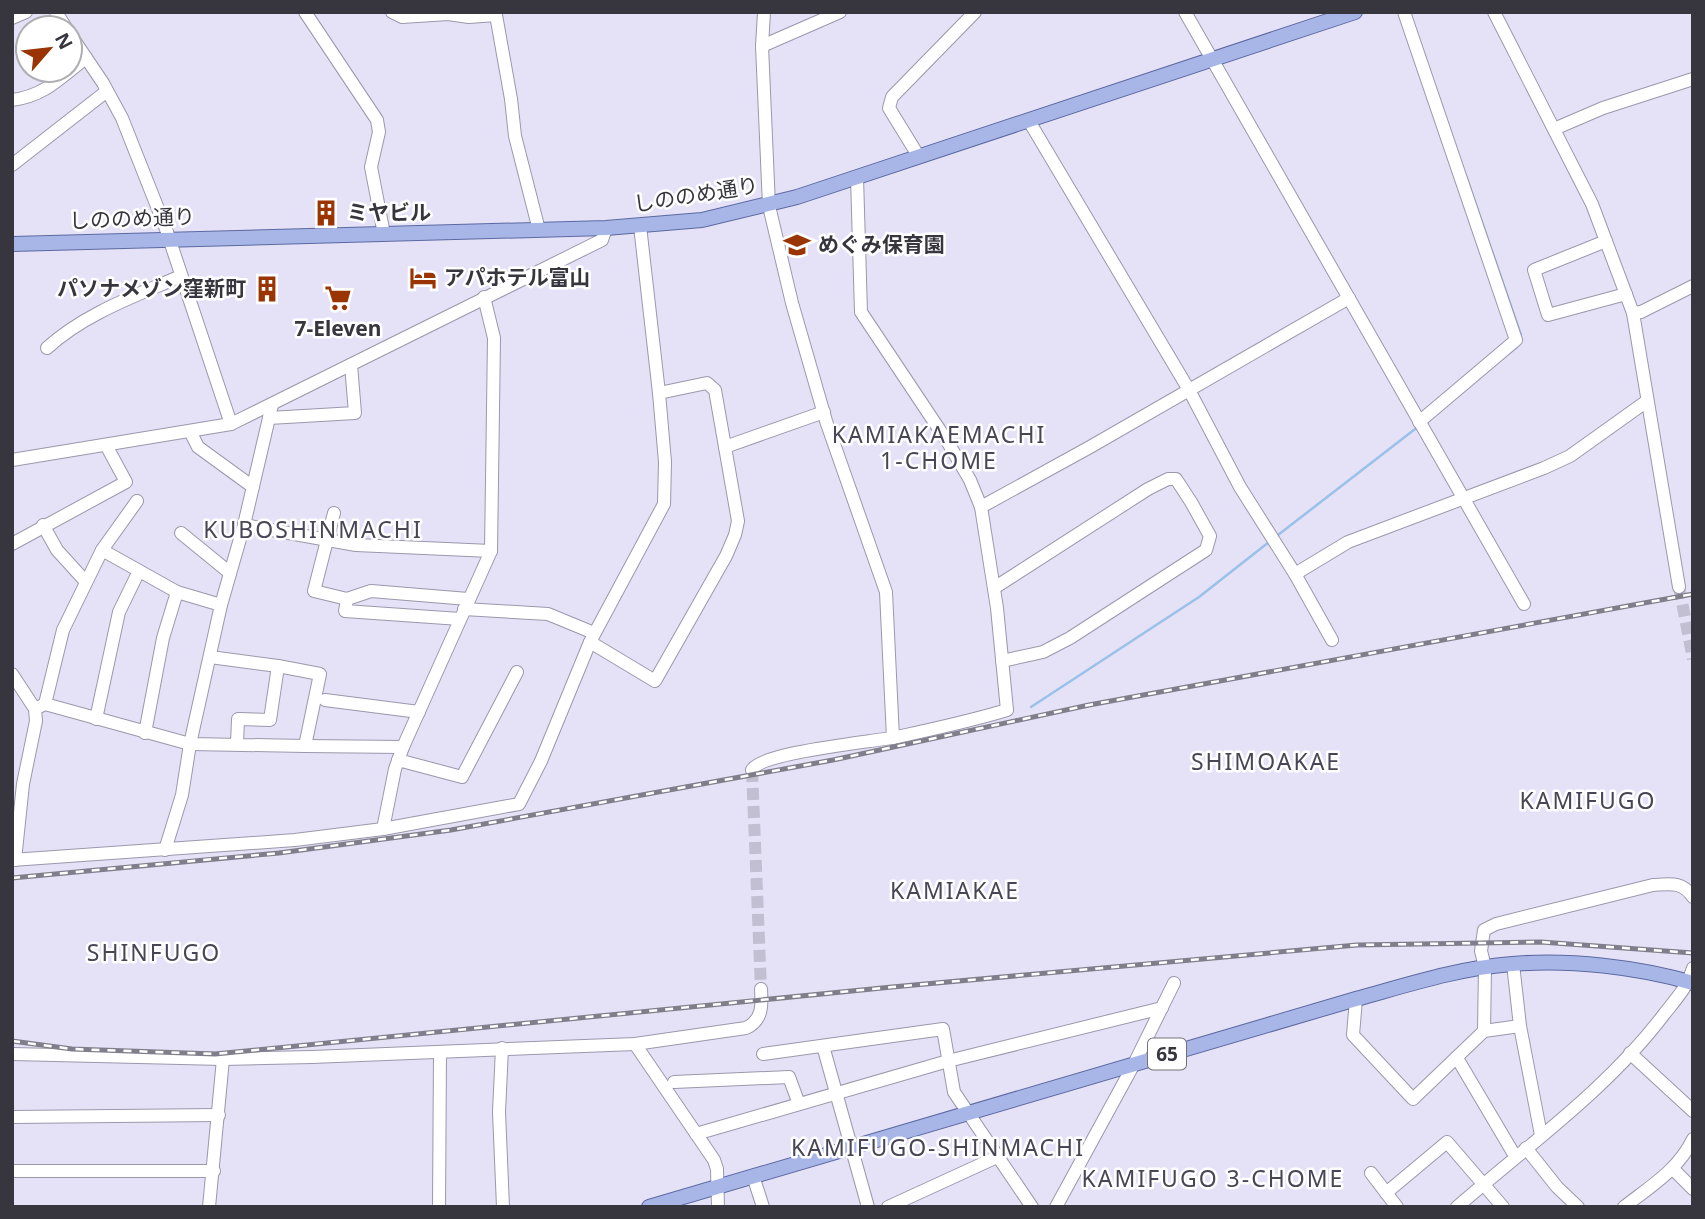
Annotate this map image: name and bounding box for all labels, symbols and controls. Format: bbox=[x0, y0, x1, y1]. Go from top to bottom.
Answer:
north arrow bbox=[14, 14, 84, 84]
text: N bbox=[49, 28, 79, 54]
street label: しののめ通り bbox=[631, 170, 760, 218]
building icon: ミヤビル bbox=[311, 198, 341, 228]
place label: ミヤビル bbox=[347, 198, 431, 226]
street label: しののめ通り bbox=[69, 202, 195, 234]
school or university icon: めぐみ保育園 bbox=[782, 230, 812, 260]
place label: めぐみ保育園 bbox=[818, 230, 945, 258]
hotel icon: アパホテル富山 bbox=[408, 263, 438, 293]
place label: アパホテル富山 bbox=[444, 263, 591, 291]
place label: パソナメゾン窪新町 bbox=[57, 274, 246, 302]
building icon: パソナメゾン窪新町 bbox=[252, 274, 282, 304]
supermarket icon: 7-Eleven bbox=[323, 283, 353, 313]
place label: 7-Eleven bbox=[294, 314, 382, 342]
district label: KAMIAKAEMACHI 1-CHOME bbox=[832, 418, 1046, 476]
district label: KUBOSHINMACHI bbox=[203, 513, 423, 545]
district label: SHIMOAKAE bbox=[1191, 745, 1341, 777]
district label: KAMIFUGO bbox=[1519, 784, 1657, 816]
district label: KAMIAKAE bbox=[890, 874, 1020, 906]
district label: SHINFUGO bbox=[87, 936, 221, 968]
road number: 65 bbox=[1148, 1038, 1186, 1070]
district label: KAMIFUGO-SHINMACHI bbox=[791, 1131, 1085, 1163]
district label: KAMIFUGO 3-CHOME bbox=[1082, 1162, 1344, 1194]

